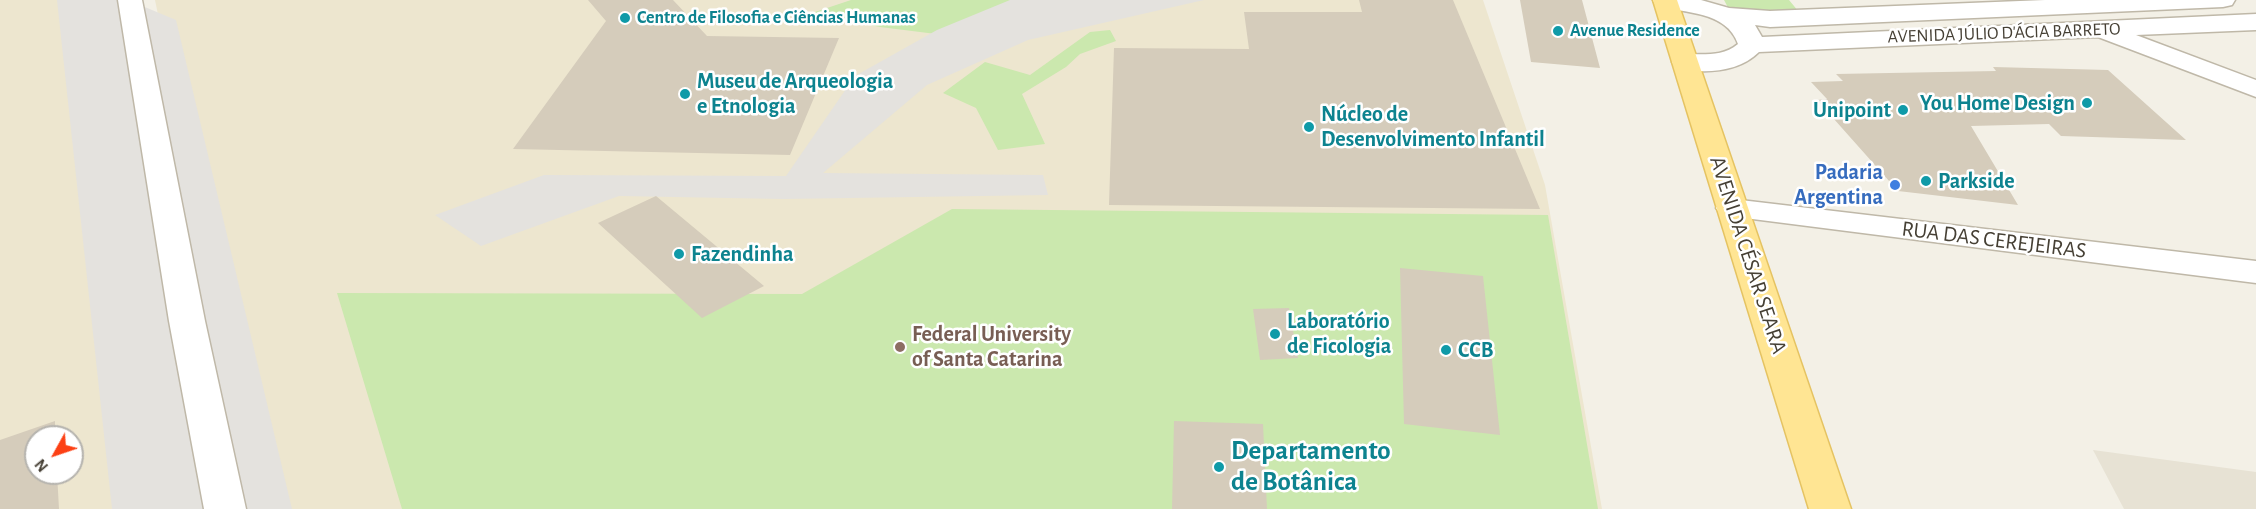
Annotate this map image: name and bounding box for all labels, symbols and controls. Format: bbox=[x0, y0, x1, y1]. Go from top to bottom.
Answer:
place label: Centro de Filosofia e Ciências Humanas bbox=[637, 7, 916, 29]
marker: Centro de Filosofia e Ciências Humanas bbox=[618, 11, 632, 25]
street label: AVENIDA JÚLIO D'ÁCIA BARRETO bbox=[1887, 18, 2121, 48]
place label: Avenue Residence bbox=[1570, 20, 1700, 42]
marker: Avenue Residence bbox=[1551, 24, 1565, 38]
place label: Museu de Arqueologia e Etnologia bbox=[697, 68, 893, 119]
marker: Museu de Arqueologia e Etnologia bbox=[678, 87, 692, 101]
place label: You Home Design bbox=[1920, 90, 2075, 116]
marker: You Home Design bbox=[2080, 96, 2094, 110]
place label: Unipoint bbox=[1813, 97, 1891, 123]
place label: Núcleo de Desenvolvimento Infantil bbox=[1321, 101, 1545, 152]
marker: Unipoint bbox=[1896, 103, 1910, 117]
marker: Núcleo de Desenvolvimento Infantil bbox=[1302, 120, 1316, 134]
street label: AVENIDA CÉSAR SEARA bbox=[1704, 153, 1792, 357]
place label: Padaria Argentina bbox=[1794, 159, 1883, 210]
place label: Parkside bbox=[1938, 168, 2015, 194]
marker: Parkside bbox=[1919, 174, 1933, 188]
marker: Padaria Argentina bbox=[1888, 178, 1902, 192]
street label: RUA DAS CEREJEIRAS bbox=[1900, 216, 2088, 264]
place label: Fazendinha bbox=[691, 241, 794, 267]
marker: Fazendinha bbox=[672, 247, 686, 261]
place label: Laboratório de Ficologia bbox=[1287, 308, 1391, 360]
place label: Federal University of Santa Catarina bbox=[912, 321, 1071, 372]
marker: Laboratório de Ficologia bbox=[1268, 327, 1282, 341]
place label: CCB bbox=[1458, 337, 1493, 363]
marker: Federal University of Santa Catarina bbox=[893, 340, 907, 354]
marker: CCB bbox=[1439, 343, 1453, 357]
north arrow bbox=[24, 425, 84, 485]
place label: Departamento de Botânica bbox=[1231, 435, 1391, 498]
text: N bbox=[32, 456, 51, 475]
marker: Departamento de Botânica bbox=[1212, 460, 1226, 474]

